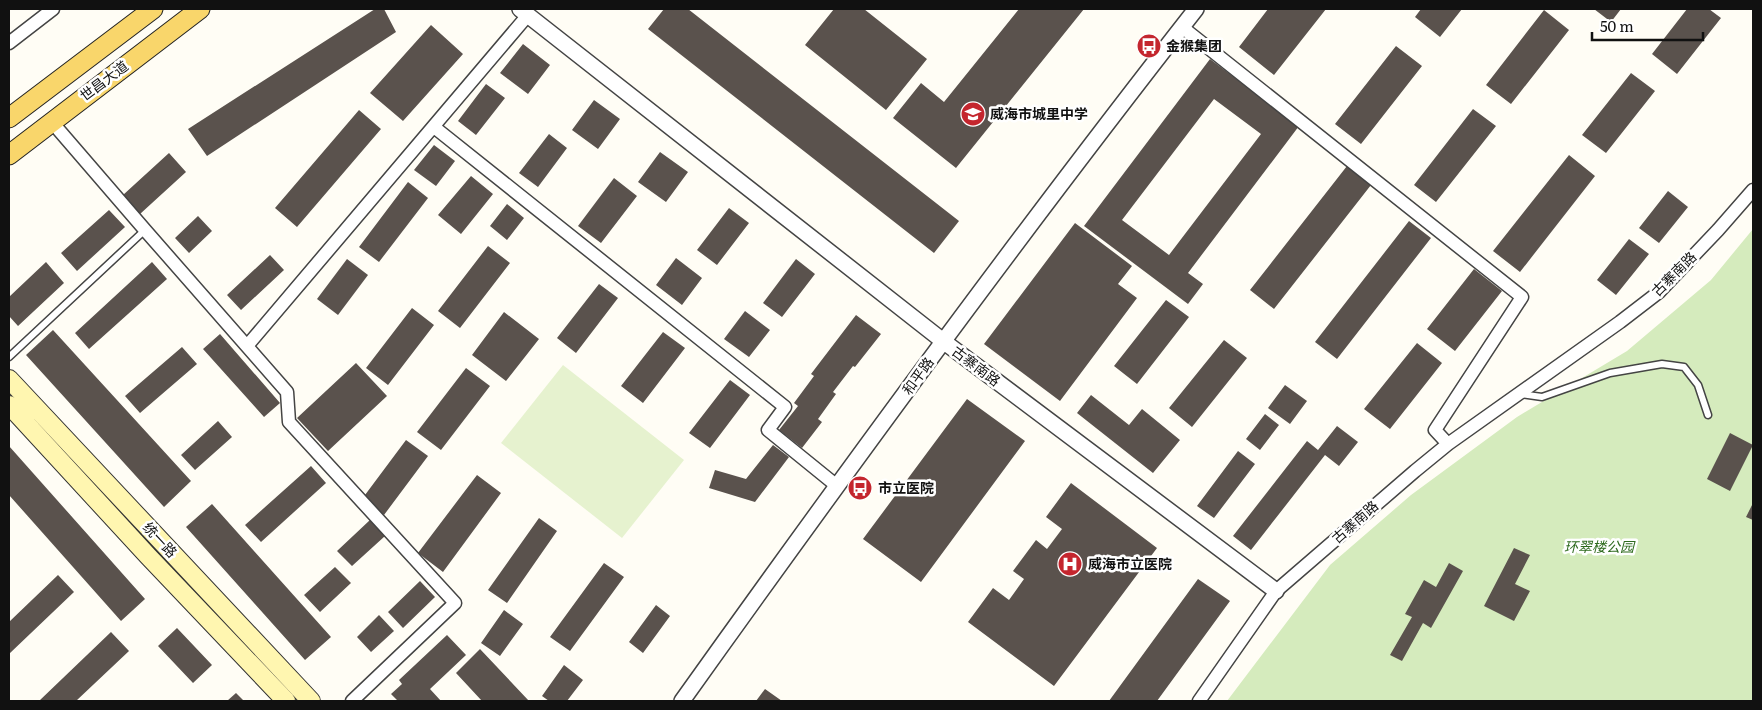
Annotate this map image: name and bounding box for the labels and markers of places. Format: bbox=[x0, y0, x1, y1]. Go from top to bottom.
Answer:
bus stop icon: 金猴集团 bbox=[1136, 33, 1162, 59]
place label: 金猴集团 bbox=[1166, 35, 1222, 55]
school or university icon: 威海市城里中学 bbox=[960, 101, 986, 127]
place label: 威海市城里中学 bbox=[990, 103, 1088, 123]
bus stop icon: 市立医院 bbox=[847, 475, 873, 501]
place label: 市立医院 bbox=[878, 477, 934, 497]
hospital icon: 威海市立医院 bbox=[1057, 551, 1083, 577]
place label: 威海市立医院 bbox=[1088, 553, 1172, 573]

